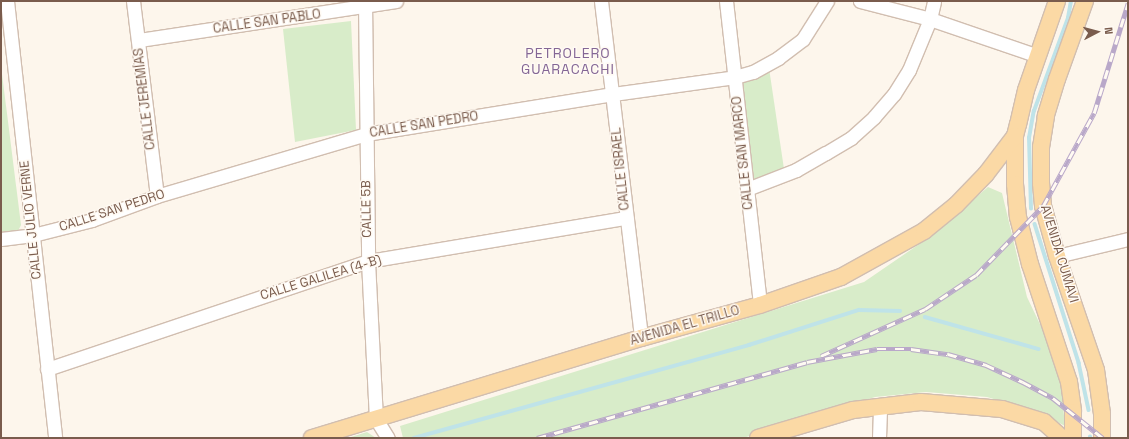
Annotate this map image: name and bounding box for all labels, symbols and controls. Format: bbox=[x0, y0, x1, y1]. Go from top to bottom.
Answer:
street label: CALLE SAN PABLO bbox=[212, 7, 322, 37]
north arrow bbox=[1077, 12, 1117, 52]
text: N bbox=[1102, 26, 1116, 35]
district label: PETROLERO GUARACACHI bbox=[521, 45, 615, 78]
street label: CALLE JEREMÍAS bbox=[131, 47, 159, 151]
street label: CALLE SAN MARCO bbox=[729, 95, 757, 211]
street label: CALLE SAN PEDRO bbox=[368, 109, 480, 141]
street label: CALLE ISRAEL bbox=[609, 127, 633, 211]
street label: CALLE JULIO VERNE bbox=[17, 160, 45, 280]
street label: CALLE 5B bbox=[359, 180, 375, 238]
street label: CALLE SAN PEDRO bbox=[57, 187, 167, 235]
street label: AVENIDA CUMAVI bbox=[1037, 203, 1081, 305]
street label: CALLE GALILEA (4-B) bbox=[258, 252, 384, 304]
street label: AVENIDA EL TRILLO bbox=[628, 303, 742, 349]

